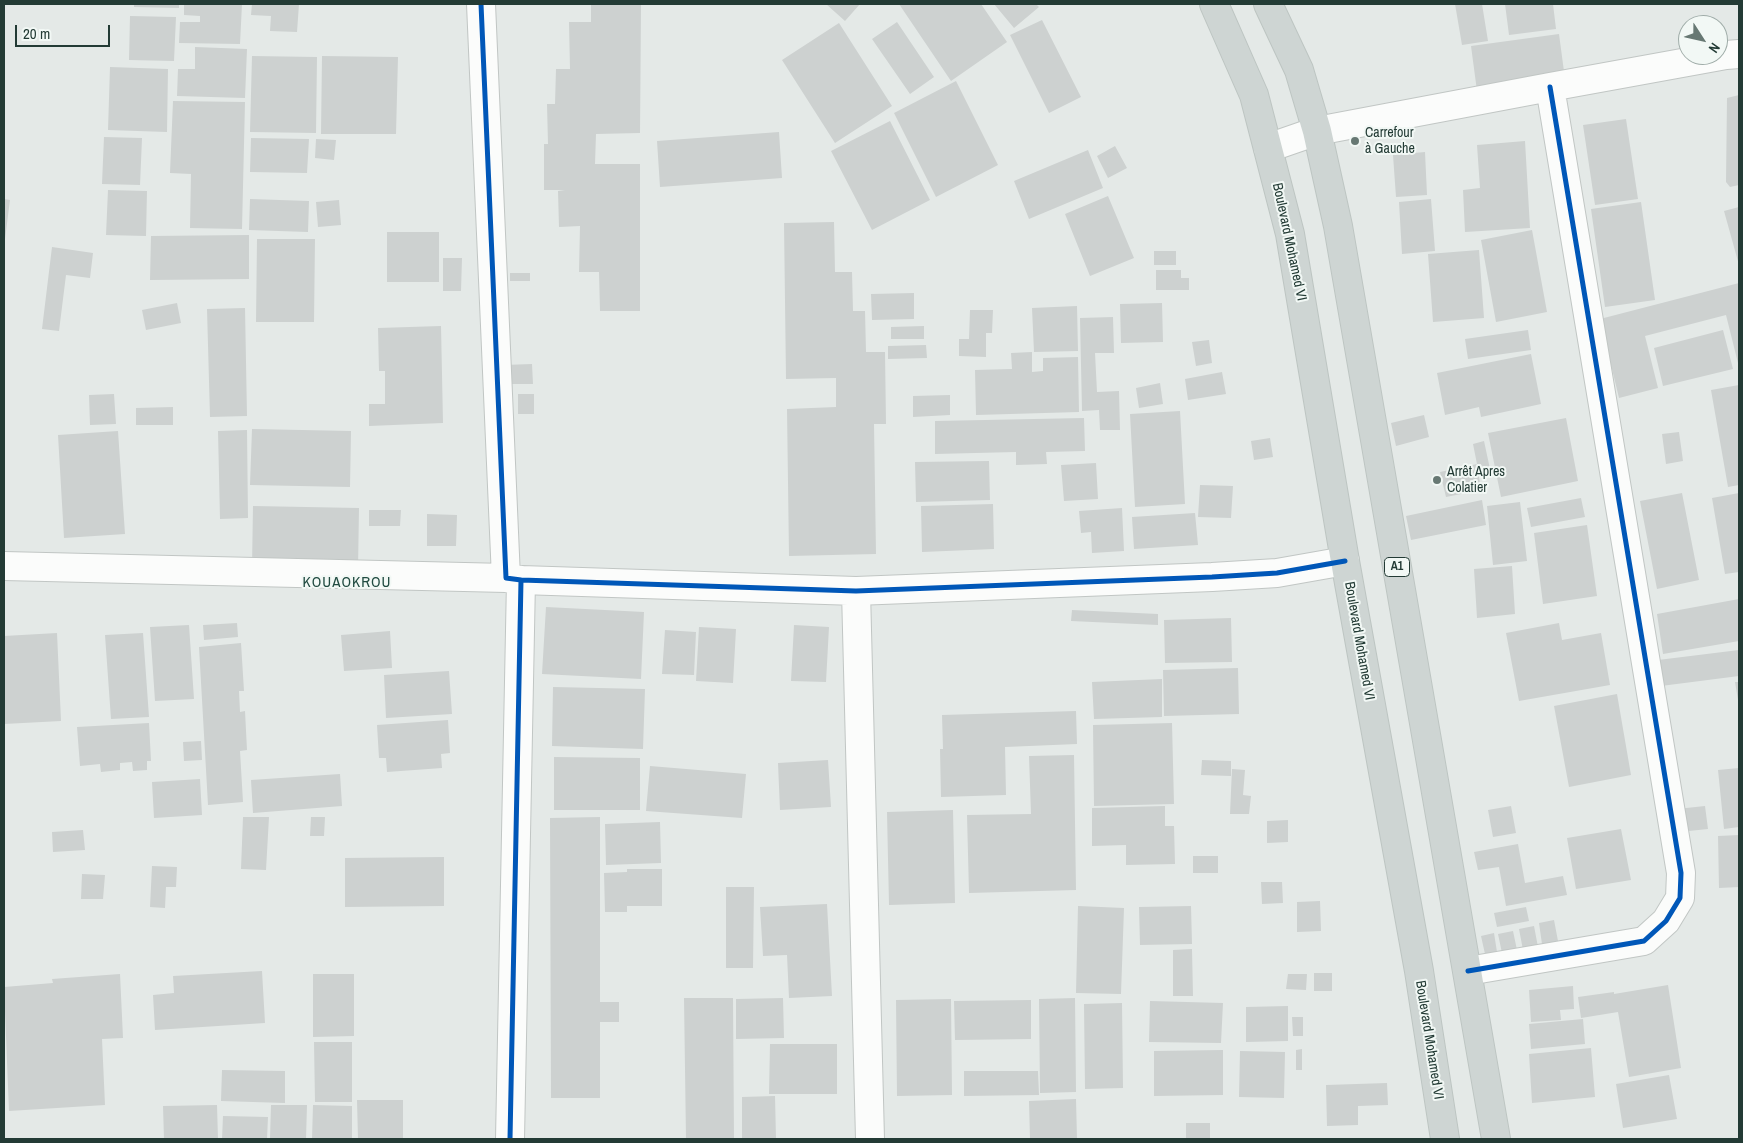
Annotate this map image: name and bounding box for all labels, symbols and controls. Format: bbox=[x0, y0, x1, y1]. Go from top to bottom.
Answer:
scale bar bbox=[18, 15, 112, 47]
north arrow bbox=[1678, 15, 1728, 65]
text: 20 m bbox=[23, 23, 50, 44]
text: N bbox=[1705, 39, 1724, 57]
place label: Carrefour à Gauche bbox=[1365, 125, 1415, 158]
marker: Carrefour à Gauche bbox=[1349, 135, 1361, 147]
street label: Boulevard Mohamed VI bbox=[1268, 182, 1310, 302]
place label: Arrêt Apres Colatier bbox=[1447, 464, 1505, 497]
marker: Arrêt Apres Colatier bbox=[1431, 474, 1443, 486]
road number: A1 bbox=[1384, 558, 1410, 576]
district label: KOUAOKROU bbox=[301, 574, 393, 592]
street label: Boulevard Mohamed VI bbox=[1340, 580, 1378, 702]
street label: Boulevard Mohamed VI bbox=[1411, 979, 1447, 1101]

